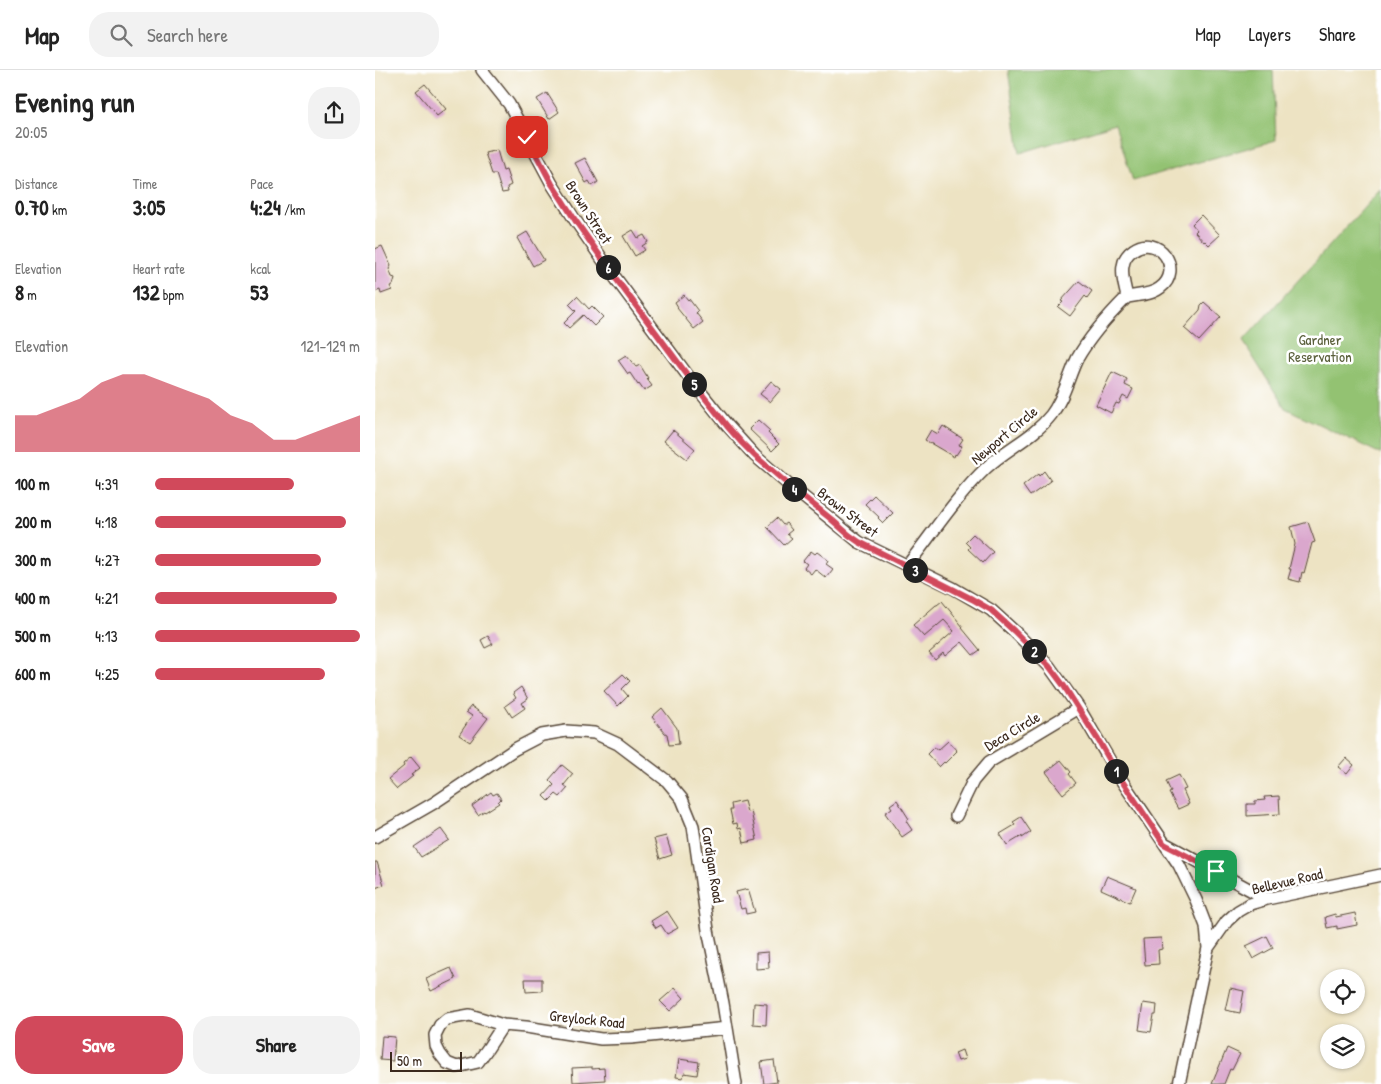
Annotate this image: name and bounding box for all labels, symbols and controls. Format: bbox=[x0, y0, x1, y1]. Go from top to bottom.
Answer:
search box bbox=[89, 12, 439, 57]
text: Map bbox=[25, 19, 59, 51]
icon: search bbox=[107, 21, 135, 49]
text: Search here bbox=[147, 22, 228, 48]
text: Map bbox=[1195, 22, 1221, 47]
text: Layers bbox=[1249, 22, 1291, 47]
text: Share bbox=[1319, 22, 1356, 47]
text: Evening run bbox=[15, 83, 135, 121]
button: share bbox=[308, 87, 360, 139]
pin bbox=[506, 116, 548, 158]
text: 20:05 bbox=[15, 121, 47, 143]
icon: check bbox=[513, 123, 541, 151]
text: Distance bbox=[15, 174, 58, 193]
text: Time bbox=[133, 174, 157, 193]
text: Pace bbox=[250, 174, 274, 193]
street label: Brown Street bbox=[561, 176, 618, 248]
text: 0.70 bbox=[15, 193, 49, 222]
text: 3:05 bbox=[133, 193, 165, 222]
text: 4:24 bbox=[250, 193, 281, 222]
text: km bbox=[49, 200, 67, 219]
text: /km bbox=[281, 200, 305, 219]
pin: 6 bbox=[595, 254, 621, 280]
text: 6 bbox=[606, 258, 611, 277]
text: Elevation bbox=[15, 259, 62, 278]
text: Heart rate bbox=[133, 259, 185, 278]
text: kcal bbox=[250, 259, 271, 278]
text: 8 bbox=[15, 278, 24, 307]
text: 132 bbox=[133, 278, 160, 307]
text: 53 bbox=[250, 278, 269, 307]
text: m bbox=[24, 285, 37, 304]
text: bpm bbox=[160, 285, 184, 304]
park label: Gardner Reservation bbox=[1288, 329, 1352, 367]
text: Elevation bbox=[15, 335, 68, 357]
text: 121–129 m bbox=[300, 335, 360, 357]
pin: 5 bbox=[681, 372, 707, 396]
text: 5 bbox=[692, 375, 697, 394]
street label: Newport Circle bbox=[966, 401, 1042, 469]
text: 100 m bbox=[15, 473, 50, 495]
text: 4:39 bbox=[95, 473, 118, 495]
pin: 4 bbox=[781, 476, 807, 502]
text: 4 bbox=[792, 480, 797, 499]
street label: Brown Street bbox=[813, 482, 884, 542]
text: 200 m bbox=[15, 511, 51, 533]
text: 4:18 bbox=[95, 511, 117, 533]
text: 300 m bbox=[15, 549, 51, 571]
text: 4:27 bbox=[95, 549, 120, 571]
pin: 3 bbox=[903, 558, 927, 582]
text: 3 bbox=[912, 561, 919, 580]
text: 400 m bbox=[15, 587, 50, 609]
text: 4:21 bbox=[95, 587, 118, 609]
text: 500 m bbox=[15, 625, 51, 647]
text: 4:13 bbox=[95, 625, 118, 647]
pin: 2 bbox=[1021, 638, 1047, 664]
text: 2 bbox=[1031, 642, 1038, 661]
text: 600 m bbox=[15, 663, 50, 685]
text: 4:25 bbox=[95, 663, 119, 685]
street label: Deca Circle bbox=[980, 706, 1044, 756]
pin: 1 bbox=[1103, 758, 1129, 784]
text: 1 bbox=[1114, 762, 1119, 781]
street label: Cardigan Road bbox=[697, 826, 729, 905]
pin bbox=[1195, 850, 1237, 892]
icon: arrive bbox=[1202, 857, 1230, 885]
street label: Bellevue Road bbox=[1250, 863, 1325, 899]
map controls bbox=[1320, 969, 1365, 1069]
button: locate bbox=[1320, 969, 1365, 1014]
street label: Greylock Road bbox=[548, 1005, 626, 1033]
button: Save bbox=[15, 1016, 183, 1074]
button: Share bbox=[193, 1016, 360, 1074]
button: layers bbox=[1320, 1024, 1365, 1069]
scale bar bbox=[390, 1049, 463, 1072]
text: 50 m bbox=[397, 1051, 422, 1070]

